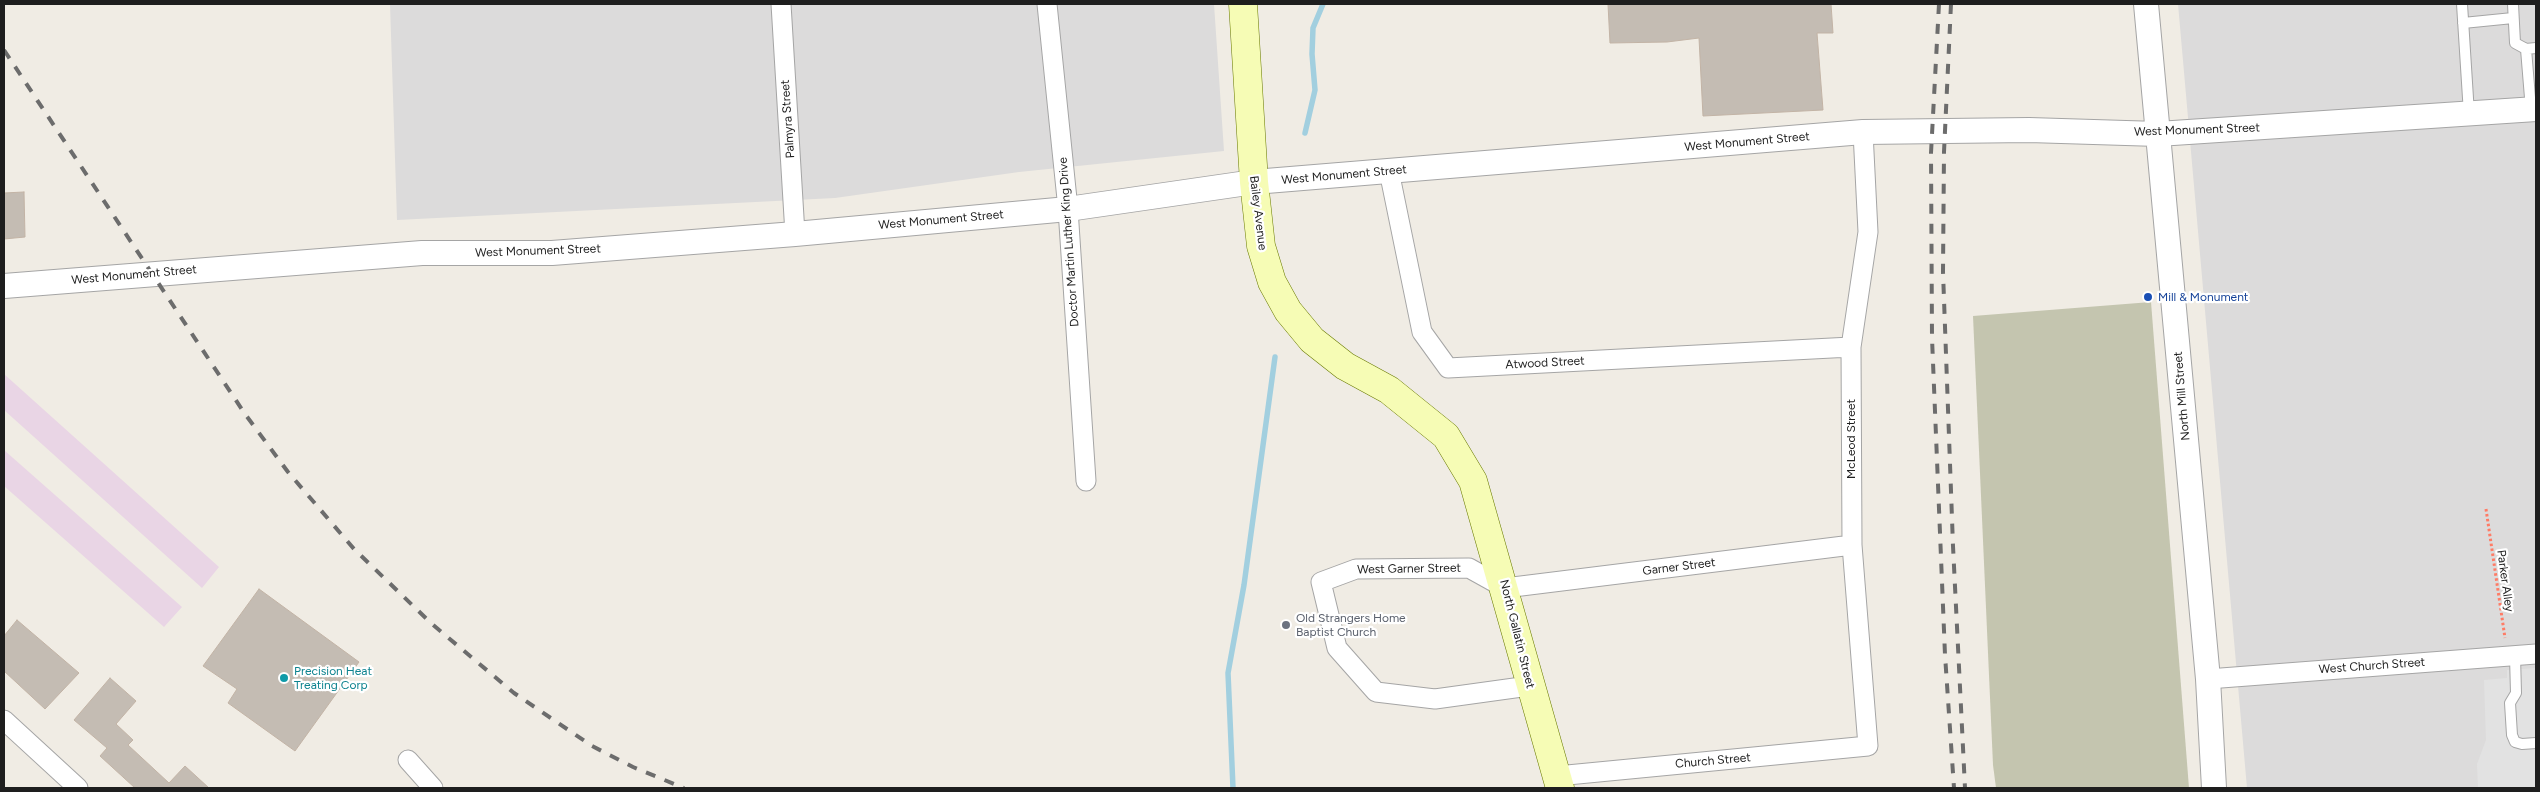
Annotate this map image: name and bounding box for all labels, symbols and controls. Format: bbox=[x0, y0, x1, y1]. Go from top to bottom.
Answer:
street label: Palmyra Street bbox=[778, 79, 798, 159]
street label: West Monument Street bbox=[2134, 121, 2260, 139]
street label: West Monument Street bbox=[1684, 129, 1810, 155]
street label: Doctor Martin Luther King Drive bbox=[1056, 157, 1082, 327]
street label: West Monument Street bbox=[1281, 162, 1407, 188]
street label: Bailey Avenue bbox=[1246, 175, 1270, 251]
street label: West Monument Street bbox=[878, 207, 1004, 233]
street label: West Monument Street bbox=[475, 242, 601, 260]
street label: West Monument Street bbox=[71, 262, 197, 288]
place label: Mill & Monument bbox=[2158, 290, 2248, 304]
marker: Mill & Monument bbox=[2142, 291, 2154, 303]
street label: North Mill Street bbox=[2171, 351, 2193, 441]
street label: Atwood Street bbox=[1505, 354, 1585, 372]
street label: McLeod Street bbox=[1844, 399, 1858, 479]
street label: Parker Alley bbox=[2494, 549, 2516, 613]
street label: Garner Street bbox=[1642, 555, 1716, 579]
street label: West Garner Street bbox=[1357, 561, 1461, 577]
street label: North Gallatin Street bbox=[1497, 578, 1537, 690]
place label: Old Strangers Home Baptist Church bbox=[1296, 611, 1406, 639]
marker: Old Strangers Home Baptist Church bbox=[1280, 619, 1292, 631]
street label: West Church Street bbox=[2318, 655, 2426, 677]
place label: Precision Heat Treating Corp bbox=[294, 664, 372, 692]
marker: Precision Heat Treating Corp bbox=[278, 672, 290, 684]
street label: Church Street bbox=[1675, 751, 1751, 771]

